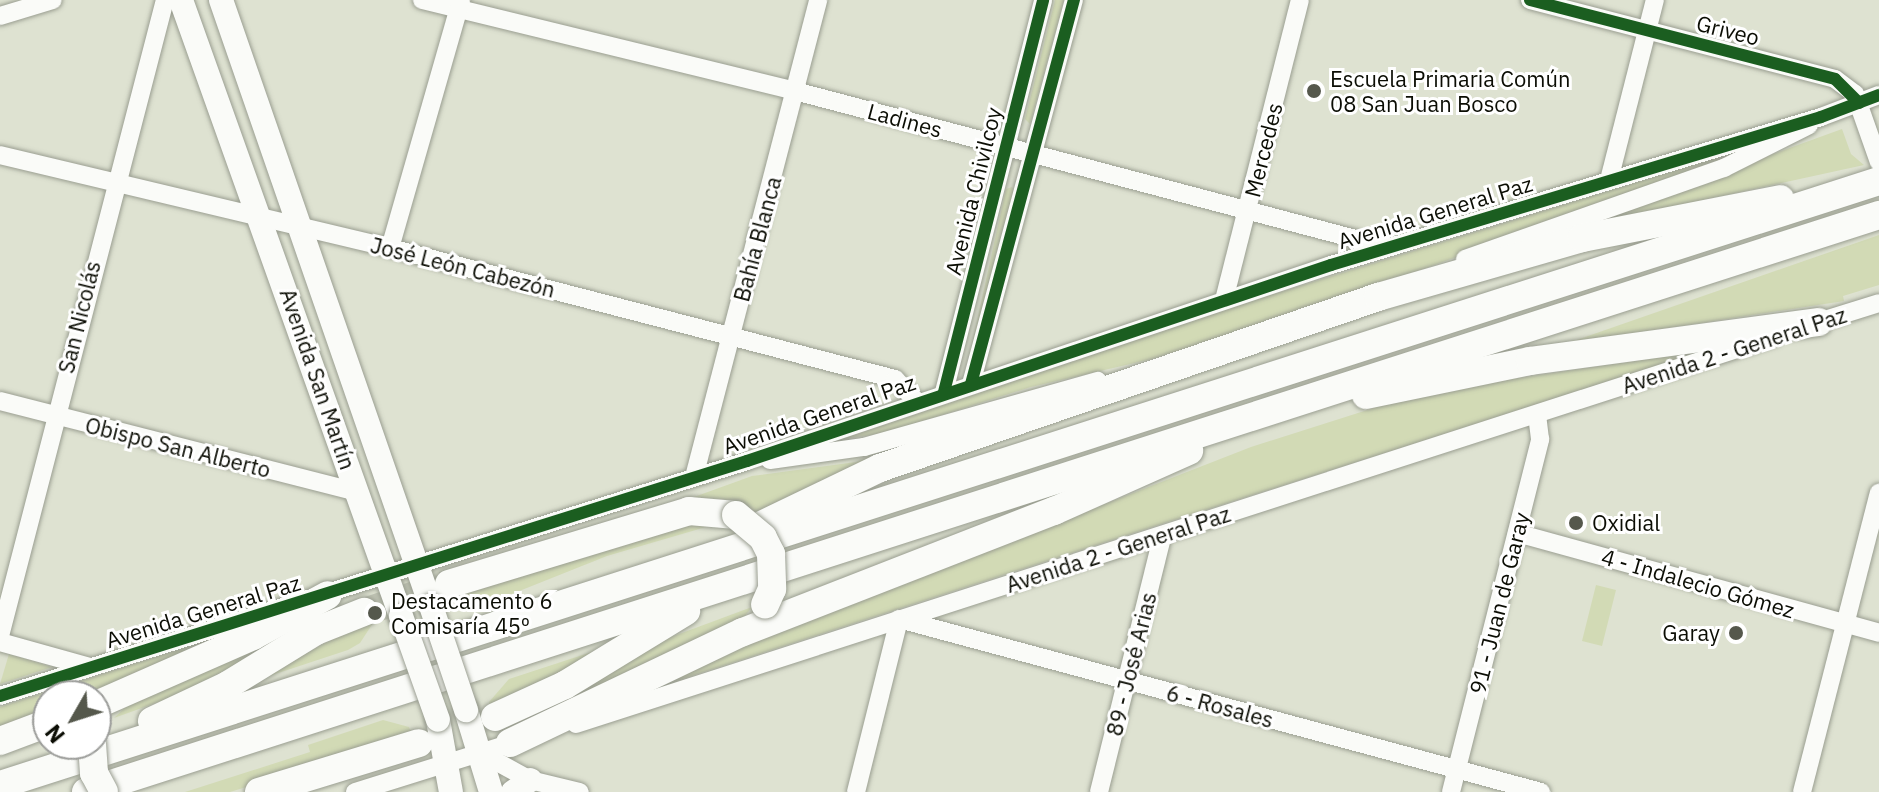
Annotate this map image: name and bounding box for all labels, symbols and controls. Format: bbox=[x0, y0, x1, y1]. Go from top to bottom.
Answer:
street label: Griveo bbox=[1694, 9, 1762, 51]
place label: Escuela Primaria Común 08 San Juan Bosco bbox=[1330, 65, 1570, 116]
marker: Escuela Primaria Común 08 San Juan Bosco bbox=[1305, 82, 1323, 100]
street label: Ladines bbox=[865, 97, 945, 143]
street label: Mercedes bbox=[1239, 100, 1287, 200]
street label: Avenida Chivilcoy bbox=[939, 104, 1007, 278]
street label: Avenida General Paz bbox=[1335, 170, 1535, 254]
street label: Bahía Blanca bbox=[728, 174, 786, 304]
street label: José León Cabezón bbox=[368, 231, 558, 303]
street label: San Nicolás bbox=[52, 258, 106, 376]
street label: Avenida San Martín bbox=[275, 285, 361, 473]
street label: Avenida 2 - General Paz bbox=[1618, 301, 1850, 399]
street label: Avenida General Paz bbox=[719, 369, 919, 459]
street label: Obispo San Alberto bbox=[83, 411, 273, 483]
street label: Avenida 2 - General Paz bbox=[1002, 500, 1234, 598]
street label: 91 - Juan de Garay bbox=[1464, 509, 1534, 697]
place label: Oxidial bbox=[1592, 510, 1660, 536]
marker: Oxidial bbox=[1567, 514, 1585, 532]
street label: 4 - Indalecio Gómez bbox=[1599, 543, 1797, 623]
street label: Avenida General Paz bbox=[103, 569, 303, 653]
place label: Destacamento 6 Comisaría 45º bbox=[391, 587, 553, 638]
street label: 89 - José Arias bbox=[1100, 589, 1162, 739]
marker: Destacamento 6 Comisaría 45º bbox=[366, 604, 384, 622]
place label: Garay bbox=[1662, 620, 1720, 646]
marker: Garay bbox=[1727, 624, 1745, 642]
street label: 6 - Rosales bbox=[1164, 679, 1276, 733]
north arrow bbox=[32, 680, 112, 760]
text: N bbox=[38, 719, 71, 749]

